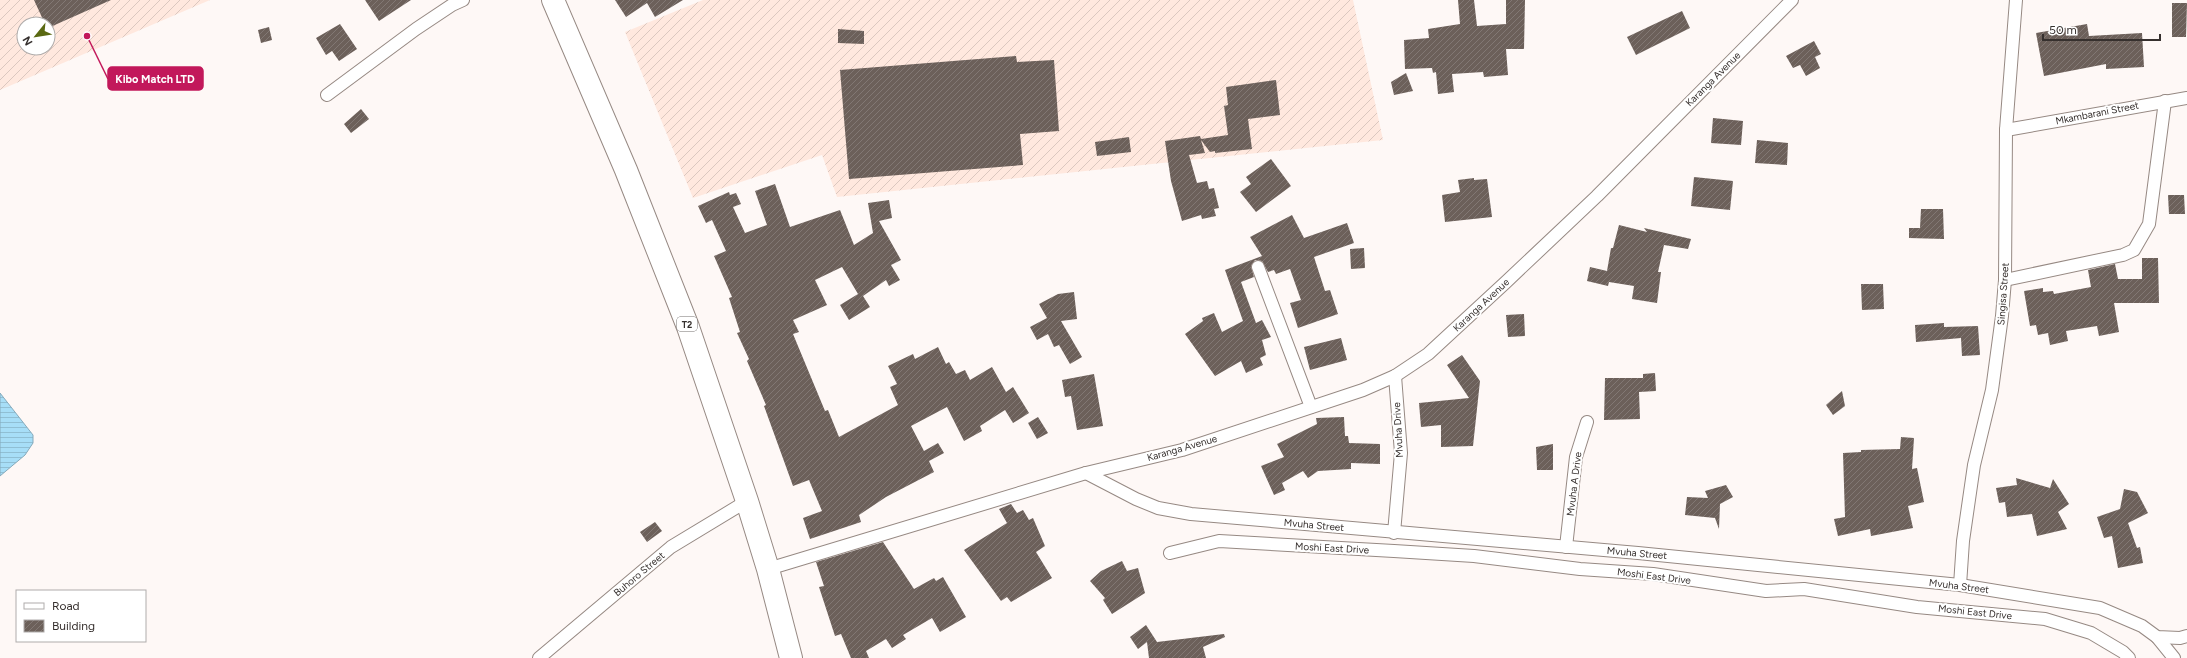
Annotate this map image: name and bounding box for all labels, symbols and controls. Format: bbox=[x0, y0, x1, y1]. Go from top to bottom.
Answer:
north arrow bbox=[16, 16, 56, 56]
scale bar bbox=[2043, 16, 2160, 42]
text: 50 m bbox=[2049, 23, 2077, 37]
text: N bbox=[20, 34, 36, 48]
street label: Karanga Avenue bbox=[1683, 48, 1744, 109]
callout: Kibo Match LTD bbox=[108, 67, 203, 90]
text: Kibo Match LTD bbox=[115, 73, 195, 86]
street label: Mkambarani Street bbox=[2054, 99, 2140, 127]
street label: Singisa Street bbox=[1994, 262, 2012, 326]
street label: Karanga Avenue bbox=[1450, 275, 1512, 334]
road number: T2 bbox=[677, 317, 697, 331]
street label: Mvuha Drive bbox=[1390, 401, 1406, 458]
street label: Karanga Avenue bbox=[1145, 432, 1219, 464]
street label: Mvuha A Drive bbox=[1564, 451, 1584, 517]
street label: Mvuha Street bbox=[1283, 516, 1345, 534]
street label: Moshi East Drive bbox=[1295, 540, 1370, 556]
street label: Mvuha Street bbox=[1606, 544, 1668, 562]
street label: Buhoro Street bbox=[611, 549, 667, 599]
street label: Moshi East Drive bbox=[1616, 565, 1692, 587]
street label: Mvuha Street bbox=[1928, 576, 1990, 596]
legend bbox=[16, 590, 146, 642]
text: Road bbox=[52, 599, 80, 613]
street label: Moshi East Drive bbox=[1937, 602, 2013, 622]
text: Building bbox=[52, 619, 95, 633]

